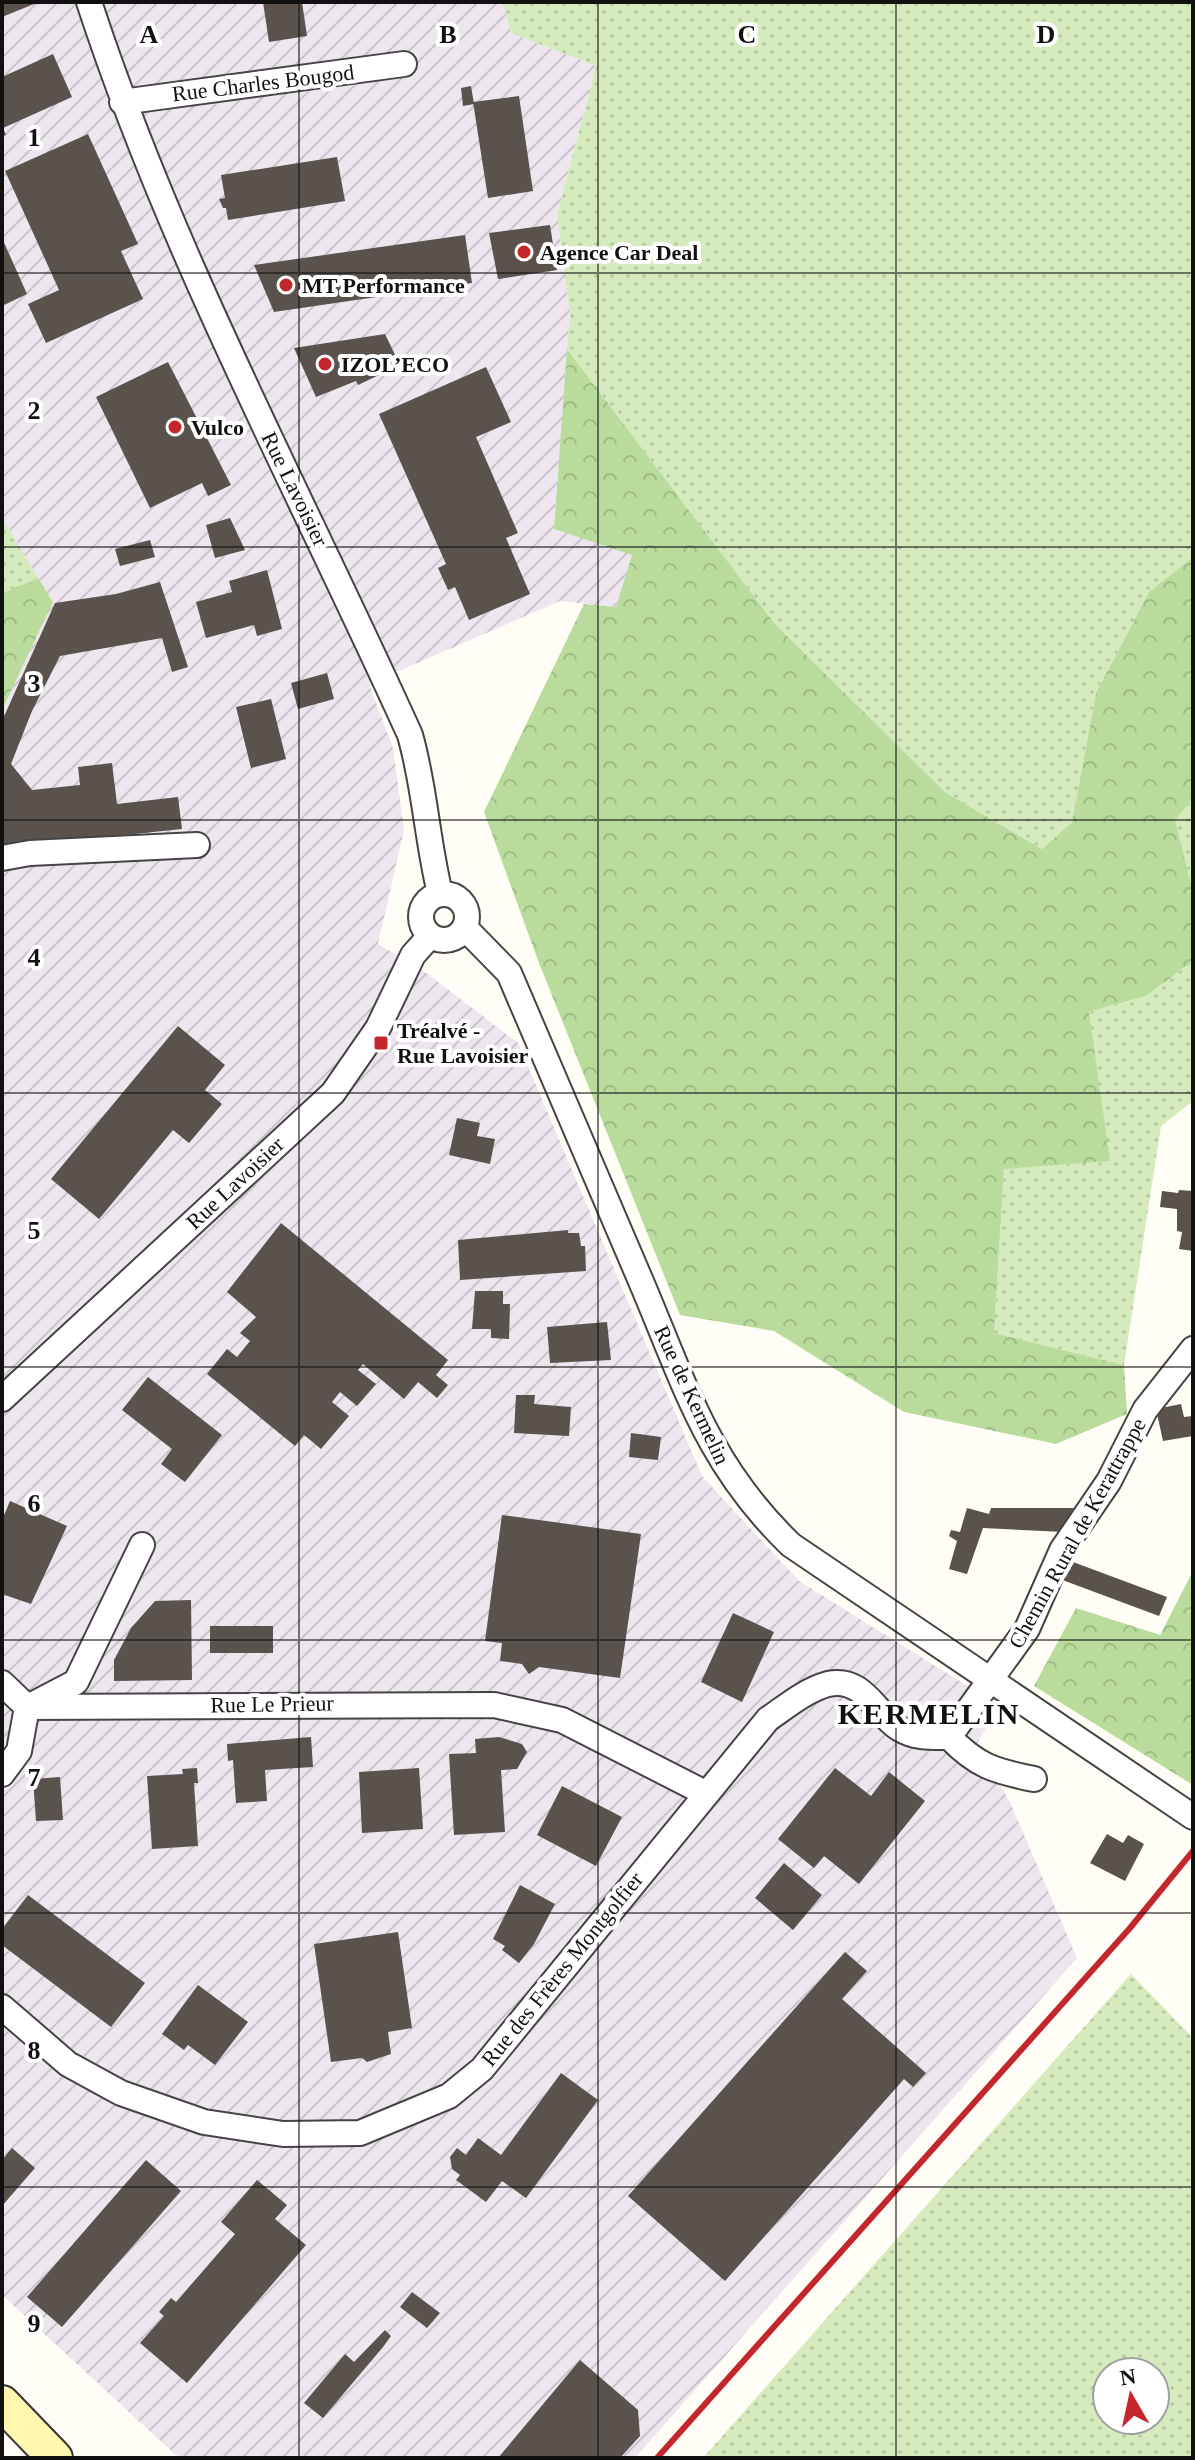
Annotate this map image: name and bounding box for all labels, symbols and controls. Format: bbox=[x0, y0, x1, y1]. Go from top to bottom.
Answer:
text: A bbox=[140, 20, 159, 49]
text: B bbox=[439, 20, 457, 49]
text: C bbox=[738, 20, 756, 49]
text: D bbox=[1037, 20, 1055, 49]
street label: Rue Charles Bougod bbox=[170, 59, 356, 107]
text: 1 bbox=[28, 123, 41, 152]
place label: Agence Car Deal bbox=[540, 240, 698, 265]
marker: Agence Car Deal bbox=[515, 243, 533, 261]
place label: MT Performance bbox=[302, 273, 465, 298]
marker: MT Performance bbox=[277, 276, 295, 294]
place label: IZOL’ECO bbox=[341, 352, 449, 377]
marker: IZOL’ECO bbox=[316, 355, 334, 373]
text: 2 bbox=[28, 396, 41, 425]
place label: Vulco bbox=[191, 415, 244, 440]
marker: Vulco bbox=[166, 418, 184, 436]
street label: Rue Lavoisier bbox=[257, 428, 334, 551]
text: 3 bbox=[28, 669, 41, 698]
text: 4 bbox=[28, 943, 41, 972]
place label: Tréalvé - Rue Lavoisier bbox=[397, 1018, 529, 1068]
marker: Tréalvé - Rue Lavoisier bbox=[372, 1034, 390, 1052]
street label: Rue Lavoisier bbox=[181, 1131, 289, 1234]
text: 5 bbox=[28, 1216, 41, 1245]
street label: Rue de Kermelin bbox=[649, 1322, 735, 1468]
street label: Chemin Rural de Kerattrappe bbox=[1003, 1413, 1151, 1653]
text: 6 bbox=[28, 1489, 41, 1518]
street label: Rue Le Prieur bbox=[210, 1690, 335, 1718]
district label: KERMELIN bbox=[838, 1697, 1020, 1730]
text: 7 bbox=[28, 1763, 41, 1792]
street label: Rue des Frères Montgolfier bbox=[476, 1866, 648, 2071]
text: 8 bbox=[28, 2036, 41, 2065]
text: 9 bbox=[28, 2309, 41, 2338]
north arrow bbox=[1091, 2356, 1171, 2436]
text: N bbox=[1118, 2363, 1138, 2390]

